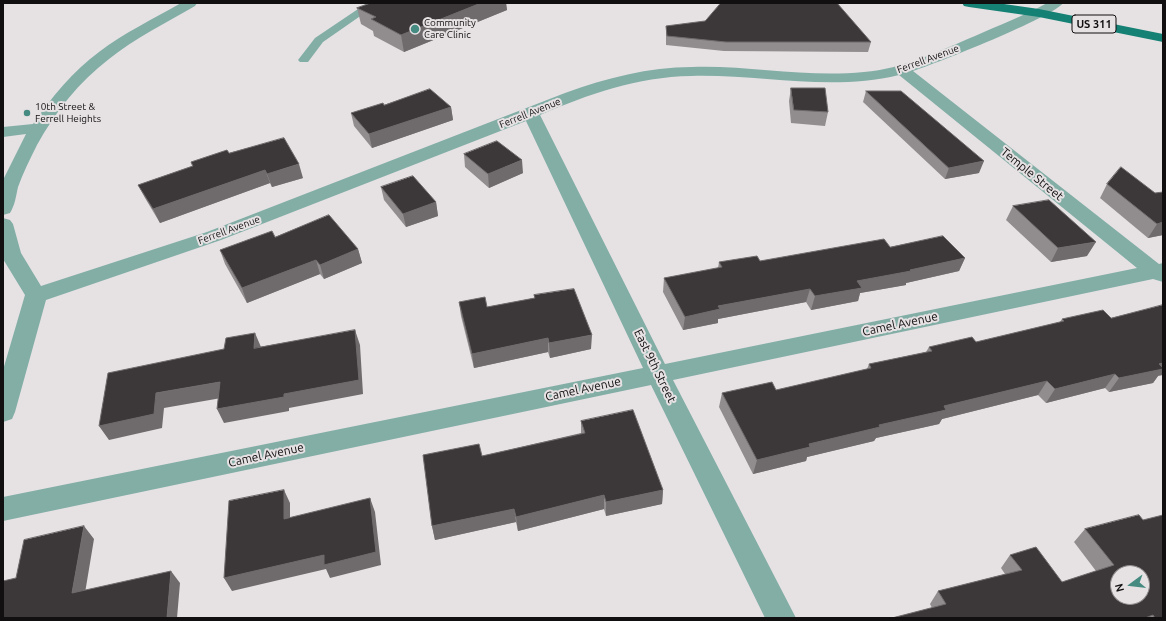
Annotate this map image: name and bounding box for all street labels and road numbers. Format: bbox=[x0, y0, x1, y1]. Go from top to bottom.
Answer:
road number: US 311 bbox=[1072, 15, 1116, 33]
street label: Ferrell Avenue bbox=[895, 42, 961, 76]
street label: Ferrell Avenue bbox=[498, 95, 562, 131]
street label: Temple Street bbox=[998, 144, 1066, 204]
street label: Ferrell Avenue bbox=[196, 213, 262, 247]
street label: Camel Avenue bbox=[861, 309, 939, 339]
street label: East 9th Street bbox=[631, 327, 679, 405]
street label: Camel Avenue bbox=[544, 374, 622, 404]
street label: Camel Avenue bbox=[227, 440, 305, 470]

